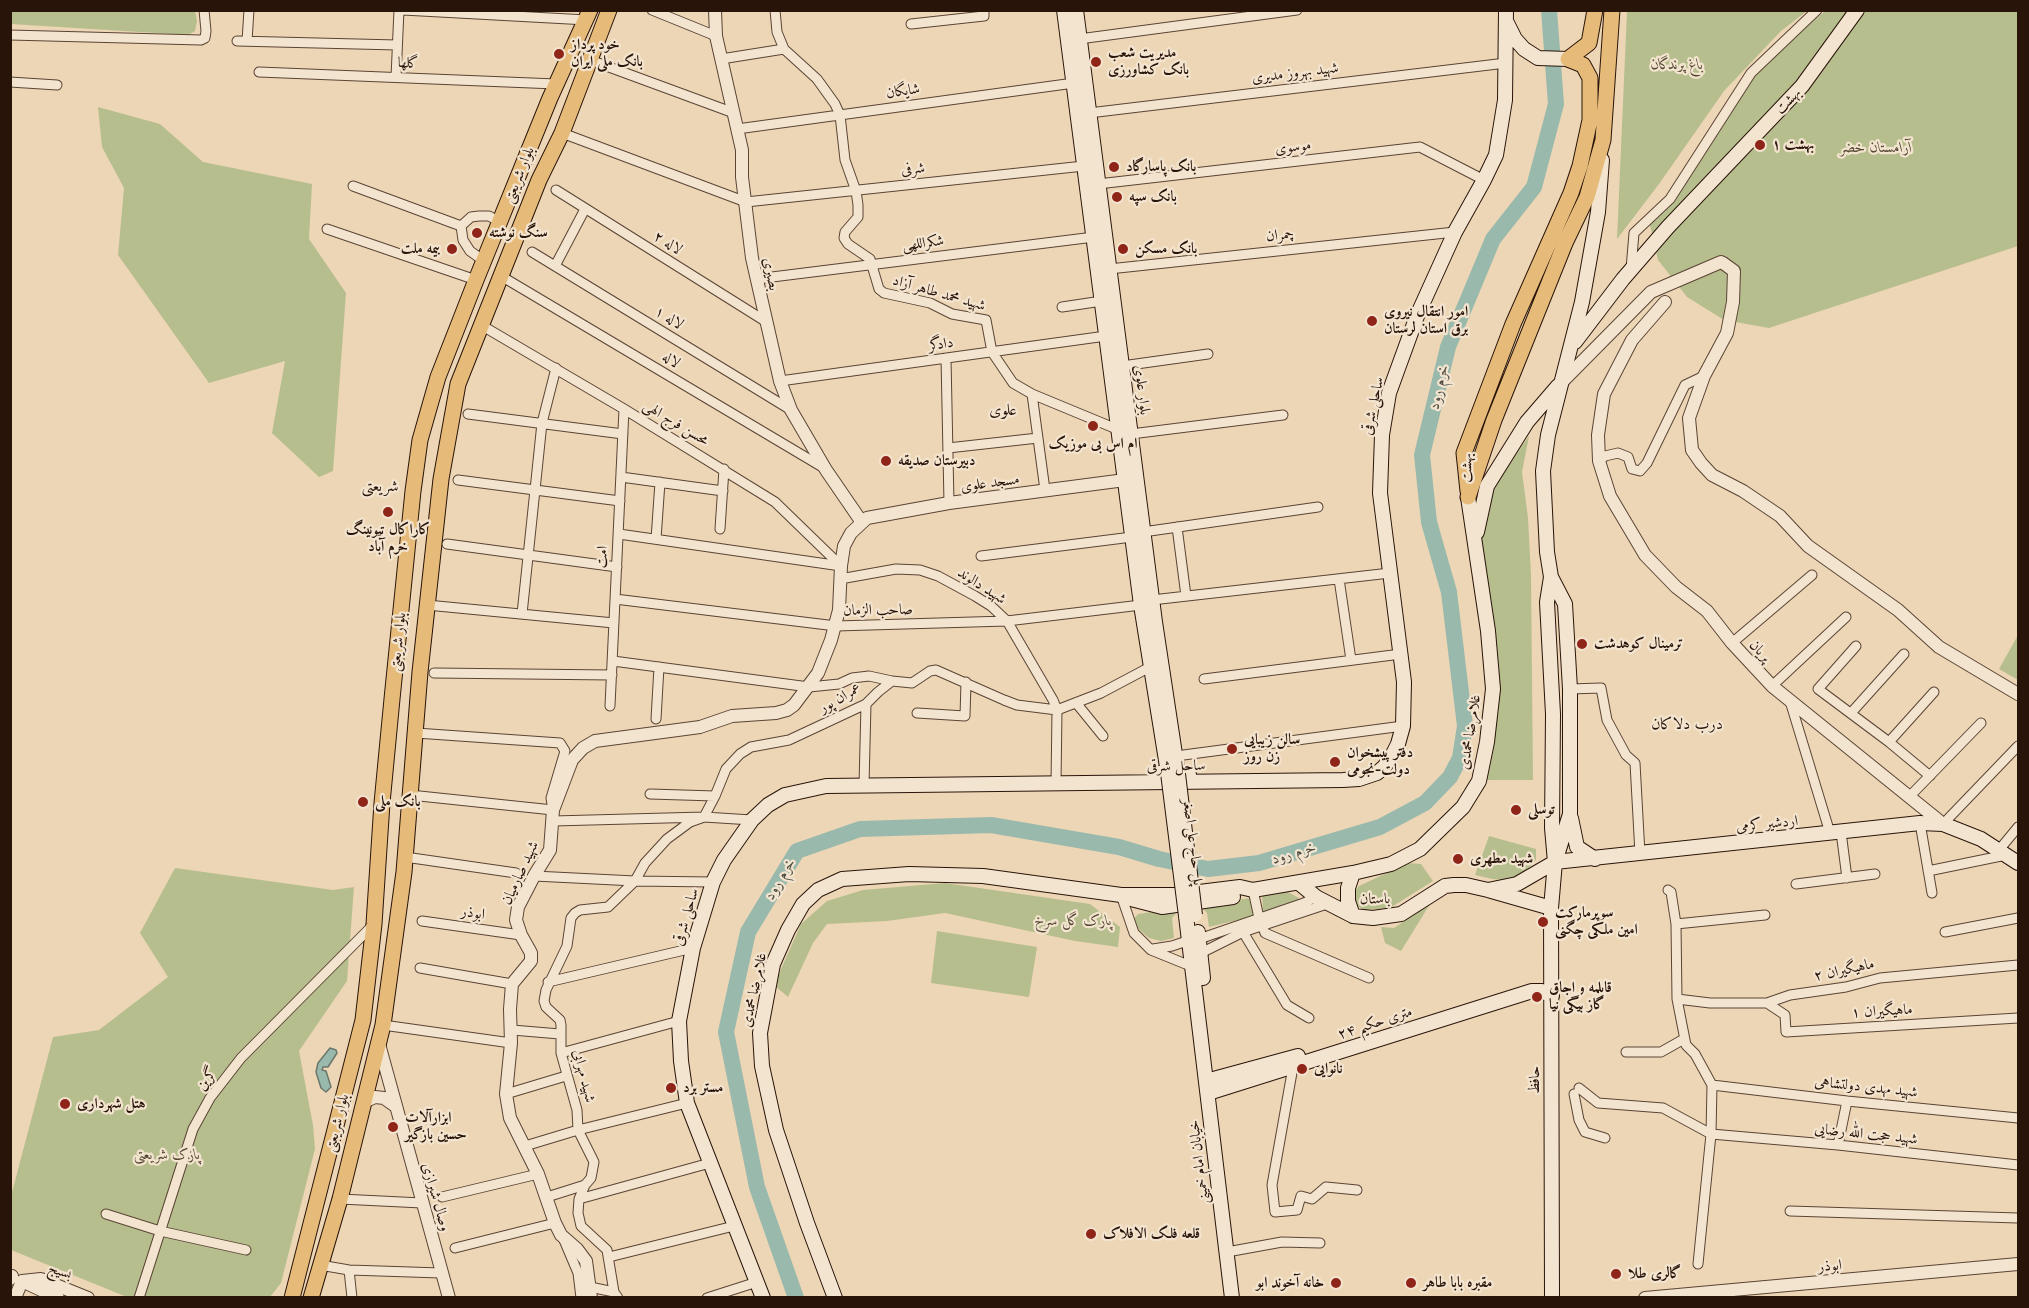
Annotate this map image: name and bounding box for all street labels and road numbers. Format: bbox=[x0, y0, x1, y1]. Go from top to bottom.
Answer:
street label: گلها bbox=[397, 54, 419, 72]
street label: شهید بهروز مدیری bbox=[1251, 59, 1339, 87]
street label: شایگان bbox=[885, 80, 921, 102]
street label: بهشت bbox=[1771, 84, 1805, 118]
street label: موسوی bbox=[1274, 136, 1312, 158]
street label: بلوار شریعتی bbox=[500, 144, 538, 206]
street label: شرفی bbox=[900, 159, 926, 179]
street label: چمران bbox=[1265, 225, 1295, 245]
street label: لاله ۲ bbox=[650, 227, 686, 259]
street label: شکراللهی bbox=[901, 232, 945, 254]
street label: بصیری bbox=[759, 256, 783, 292]
street label: شهید محمد طاهر آزاد bbox=[890, 271, 988, 315]
street label: لاله ۱ bbox=[651, 302, 687, 334]
street label: دادگر bbox=[927, 333, 955, 355]
street label: لاله bbox=[659, 348, 683, 372]
street label: بلوار علوی bbox=[1130, 364, 1154, 416]
street label: ساحلی شرقی bbox=[1358, 375, 1388, 437]
street label: محسن فرج الهی bbox=[640, 396, 712, 450]
street label: بهشت bbox=[1458, 453, 1476, 483]
street label: مسجد علوی bbox=[959, 470, 1021, 496]
street label: امت bbox=[592, 545, 612, 569]
street label: شهید دالوند bbox=[954, 564, 1010, 608]
street label: صاحب الزمان bbox=[843, 600, 913, 620]
street label: بلوار شریعتی bbox=[386, 612, 410, 672]
street label: پریان bbox=[1745, 636, 1775, 666]
street label: عمران پور bbox=[816, 679, 864, 717]
street label: غلامرضا محمدی bbox=[1455, 693, 1485, 771]
street label: ساحل شرقی bbox=[1146, 756, 1206, 776]
street label: پل حاج علی اصغر bbox=[1179, 798, 1207, 886]
street label: اردشیر کرمی bbox=[1735, 812, 1799, 836]
street label: شهید صارمیان bbox=[497, 838, 543, 908]
street label: ساحلی شرقی bbox=[669, 886, 703, 948]
street label: باستان bbox=[1360, 890, 1390, 908]
street label: ابوذر bbox=[460, 902, 486, 924]
street label: غلامرضا محمدی bbox=[737, 951, 771, 1029]
street label: ماهیگیران ۲ bbox=[1812, 955, 1876, 985]
street label: ماهیگیران ۱ bbox=[1851, 1000, 1913, 1022]
street label: ۲۴ متری حکیم bbox=[1335, 1002, 1415, 1044]
street label: شهید مهرابی bbox=[569, 1048, 599, 1104]
street label: گرین bbox=[193, 1064, 221, 1094]
street label: حافظ bbox=[1526, 1066, 1544, 1094]
street label: شهید مهدی دولتشاهی bbox=[1814, 1073, 1918, 1101]
street label: بلوار شریعتی bbox=[321, 1092, 353, 1154]
street label: خیابان امام خمینی bbox=[1185, 1119, 1213, 1205]
street label: شهید حجت الله رضایی bbox=[1813, 1120, 1919, 1148]
street label: وصال شیرازی bbox=[418, 1161, 454, 1233]
street label: ابوذر bbox=[1817, 1256, 1843, 1276]
street label: بسیج bbox=[46, 1259, 74, 1283]

